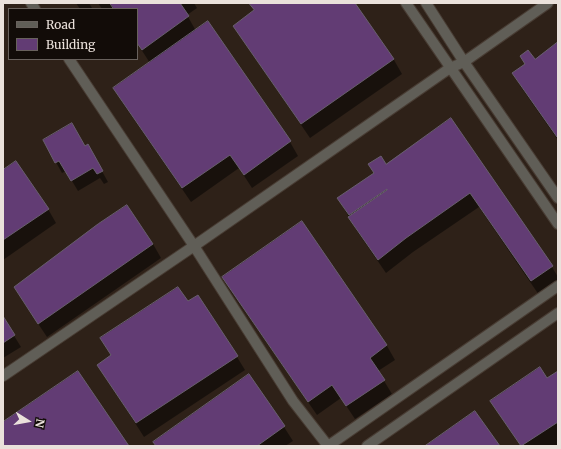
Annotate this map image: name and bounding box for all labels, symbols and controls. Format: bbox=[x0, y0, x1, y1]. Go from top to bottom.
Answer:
legend bbox=[8, 8, 138, 60]
text: Road bbox=[46, 17, 75, 32]
text: Building bbox=[46, 37, 95, 52]
north arrow bbox=[8, 401, 48, 441]
text: N bbox=[32, 418, 47, 429]

